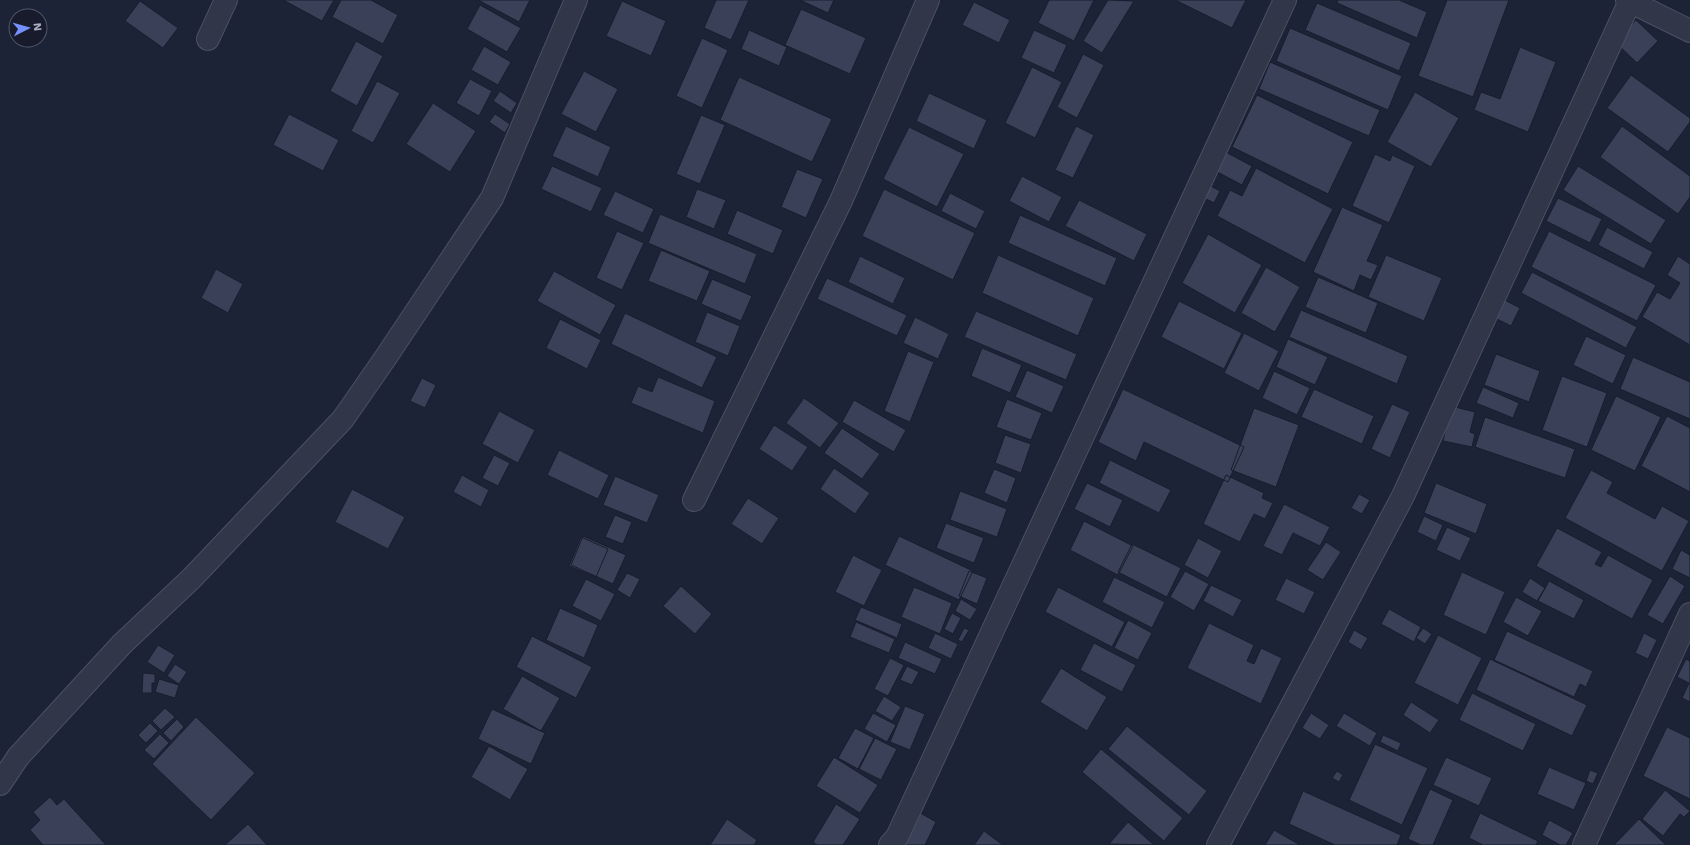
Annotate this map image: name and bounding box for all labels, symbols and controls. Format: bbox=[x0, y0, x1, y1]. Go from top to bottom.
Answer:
north arrow bbox=[8, 8, 48, 48]
text: N bbox=[31, 22, 44, 32]

